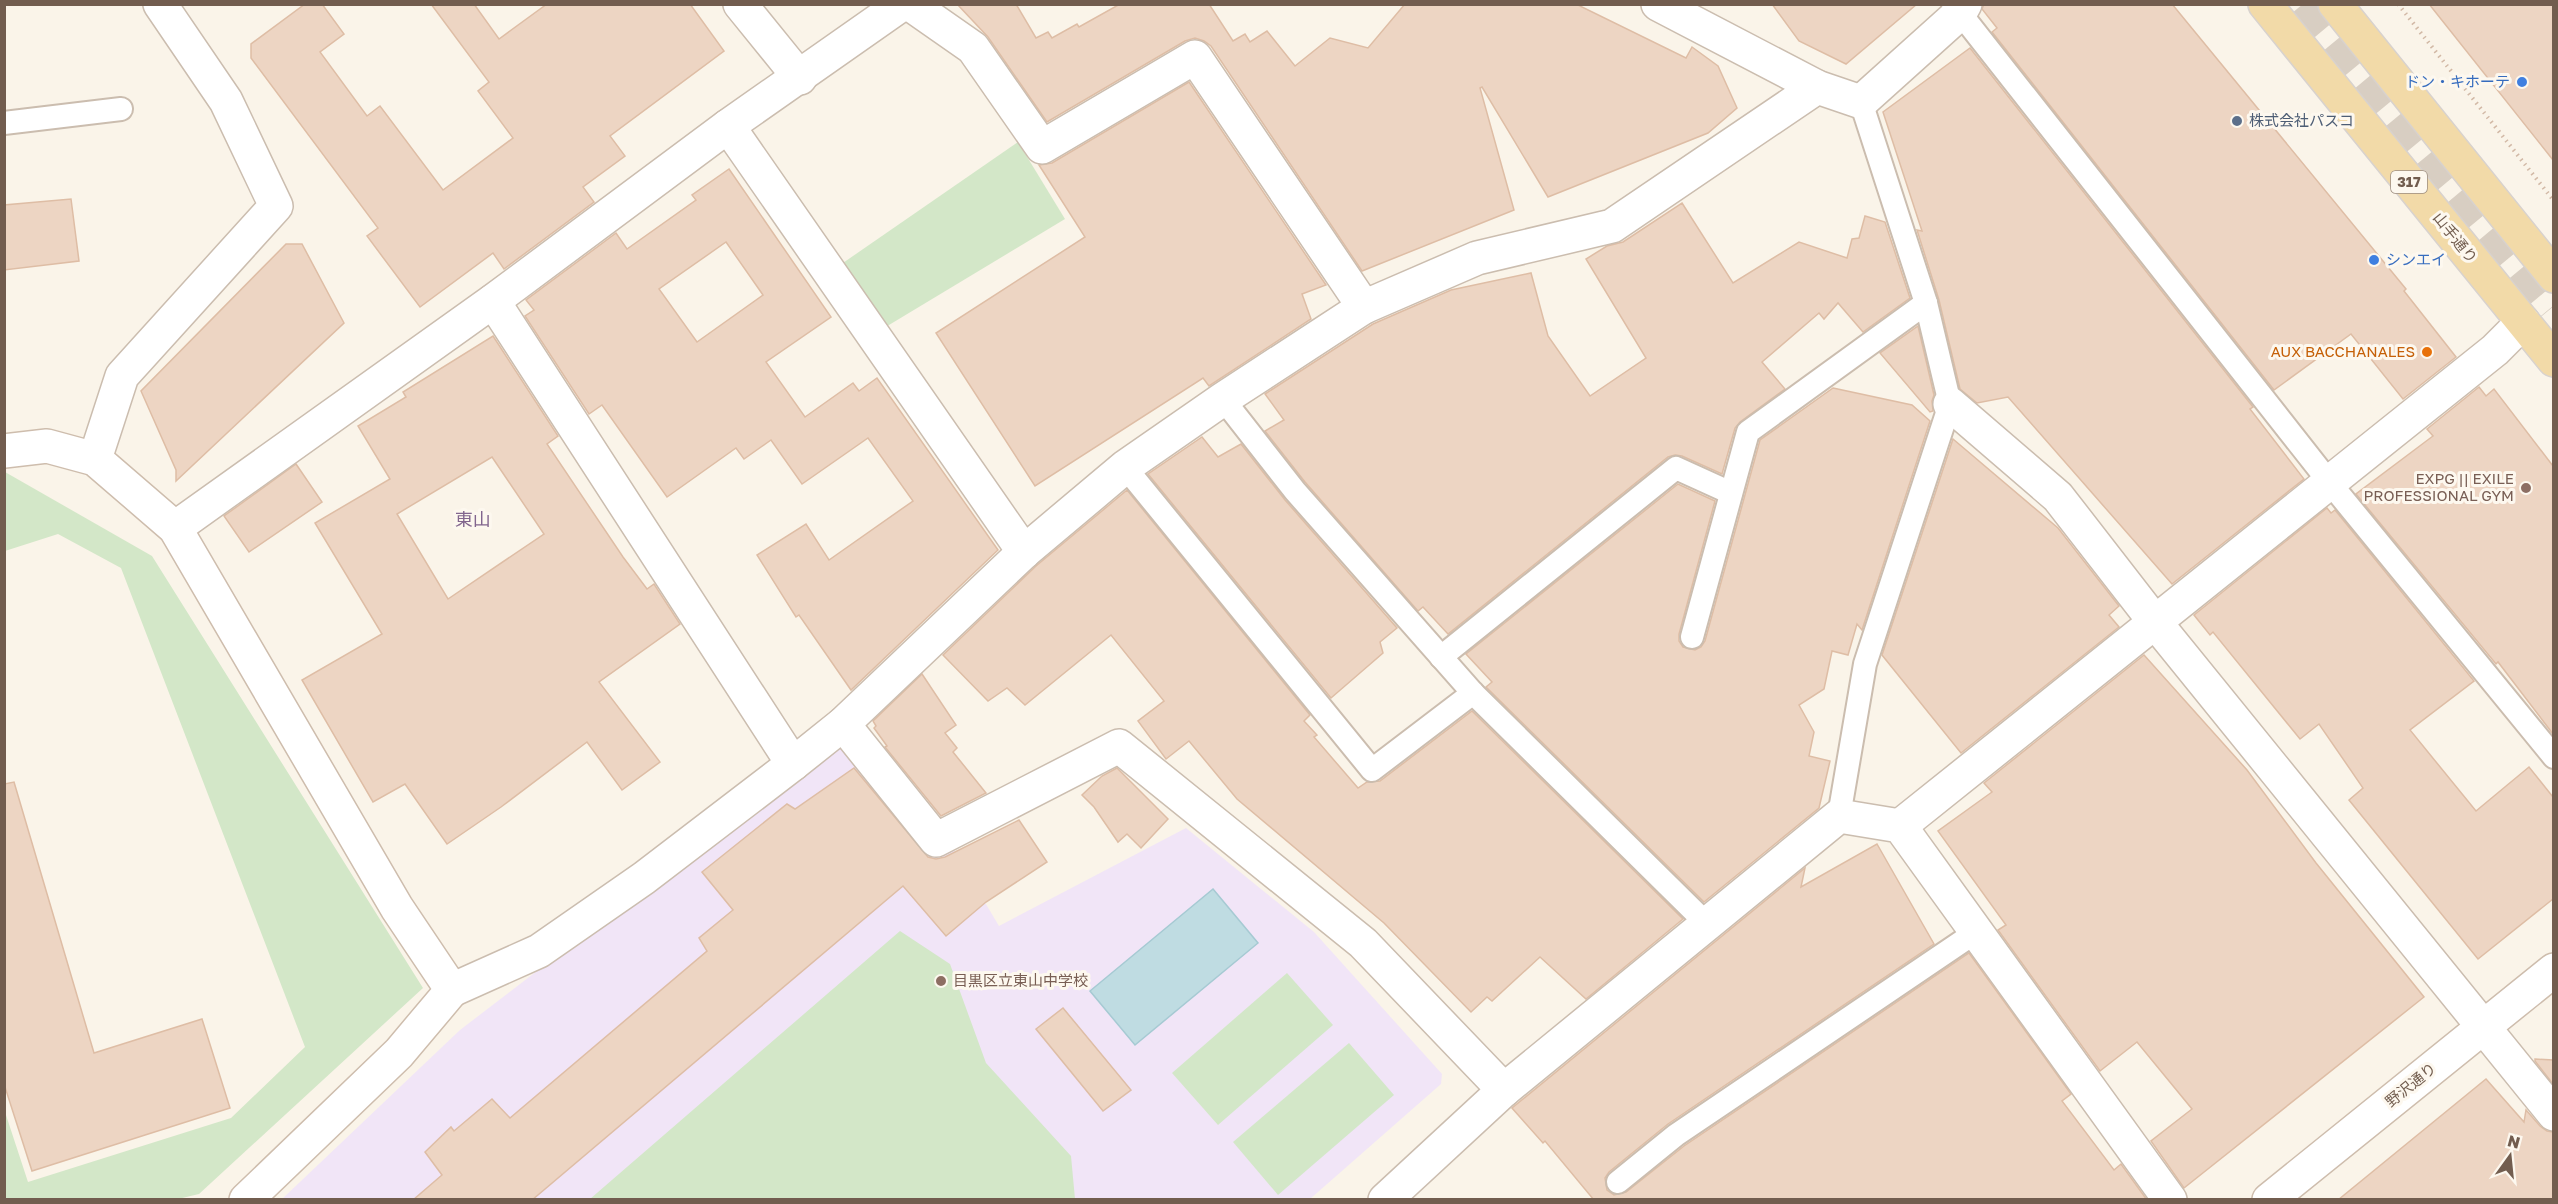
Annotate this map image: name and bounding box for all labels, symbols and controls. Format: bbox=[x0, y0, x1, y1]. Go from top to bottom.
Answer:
place label: ドン・キホーテ bbox=[2405, 72, 2510, 90]
marker: ドン・キホーテ bbox=[2515, 75, 2529, 89]
place label: 株式会社パスコ bbox=[2249, 111, 2354, 129]
marker: 株式会社パスコ bbox=[2230, 114, 2244, 128]
road number: 317 bbox=[2391, 171, 2427, 193]
street label: 山手通り bbox=[2430, 208, 2482, 266]
place label: シンエイ bbox=[2386, 250, 2446, 268]
marker: シンエイ bbox=[2367, 253, 2381, 267]
place label: AUX BACCHANALES bbox=[2271, 342, 2415, 360]
marker: AUX BACCHANALES bbox=[2420, 345, 2434, 359]
place label: EXPG || EXILE PROFESSIONAL GYM bbox=[2363, 469, 2514, 504]
marker: EXPG || EXILE PROFESSIONAL GYM bbox=[2519, 481, 2533, 495]
district label: 東山 bbox=[455, 508, 491, 530]
place label: 目黒区立東山中学校 bbox=[953, 971, 1088, 989]
marker: 目黒区立東山中学校 bbox=[934, 974, 948, 988]
street label: 野沢通り bbox=[2381, 1058, 2439, 1110]
north arrow bbox=[2480, 1126, 2540, 1186]
text: N bbox=[2505, 1130, 2522, 1153]

